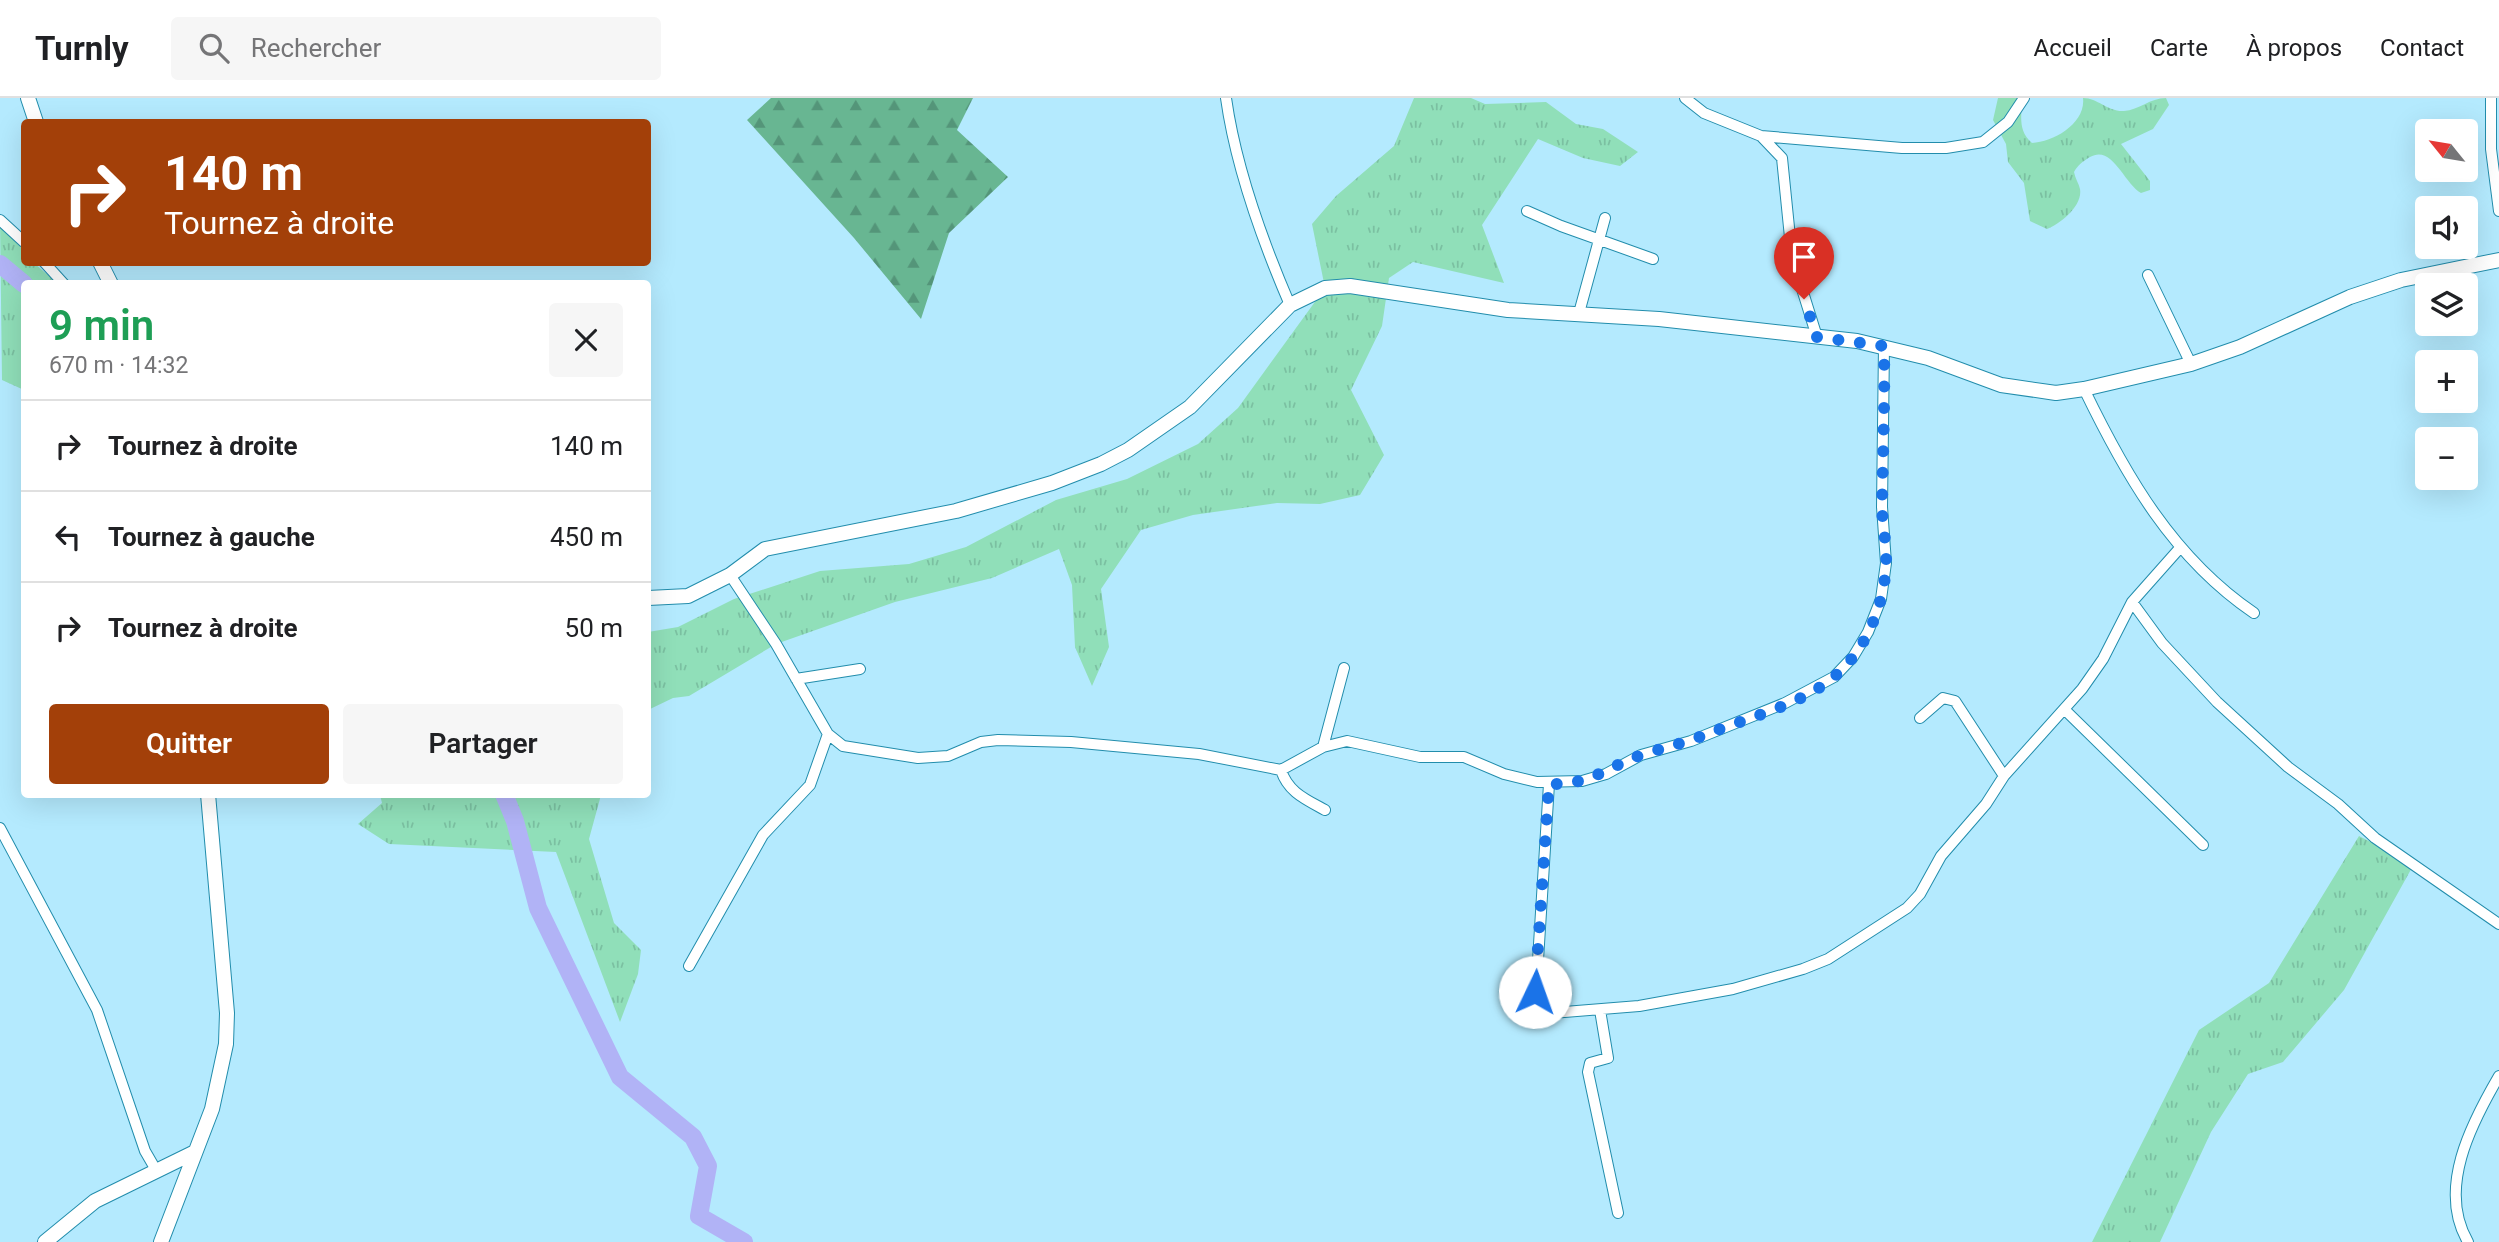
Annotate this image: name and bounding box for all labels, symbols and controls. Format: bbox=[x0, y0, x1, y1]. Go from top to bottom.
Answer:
search box bbox=[171, 17, 661, 80]
text: Turnly bbox=[35, 29, 129, 68]
icon: search bbox=[195, 29, 233, 67]
text: Rechercher bbox=[251, 33, 381, 63]
text: Accueil bbox=[2033, 34, 2112, 62]
text: Carte bbox=[2150, 34, 2208, 62]
text: À propos bbox=[2246, 34, 2342, 62]
text: Contact bbox=[2380, 34, 2464, 62]
north arrow bbox=[2415, 119, 2478, 182]
map controls bbox=[2415, 119, 2478, 490]
text: 140 m bbox=[164, 145, 303, 202]
icon: right bbox=[49, 147, 140, 238]
button: sound bbox=[2415, 196, 2478, 259]
text: Tournez à droite bbox=[164, 204, 394, 242]
pin bbox=[1774, 227, 1834, 299]
icon: arrive bbox=[1785, 238, 1823, 276]
button: layers bbox=[2415, 273, 2478, 336]
text: 9 min bbox=[49, 301, 154, 350]
button: close bbox=[549, 303, 623, 377]
button: + bbox=[2415, 350, 2478, 413]
text: 670 m · 14:32 bbox=[49, 352, 188, 379]
icon: right bbox=[49, 427, 87, 465]
button: − bbox=[2415, 427, 2478, 490]
text: Tournez à droite bbox=[108, 431, 298, 461]
text: 140 m bbox=[550, 431, 623, 461]
icon: left bbox=[49, 518, 87, 556]
text: Tournez à gauche bbox=[108, 522, 315, 552]
text: 450 m bbox=[550, 522, 623, 552]
icon: right bbox=[49, 609, 87, 647]
text: Tournez à droite bbox=[108, 613, 298, 643]
text: 50 m bbox=[565, 613, 623, 643]
button: Quitter bbox=[49, 704, 329, 784]
button: Partager bbox=[343, 704, 623, 784]
position arrow bbox=[1498, 955, 1572, 1029]

